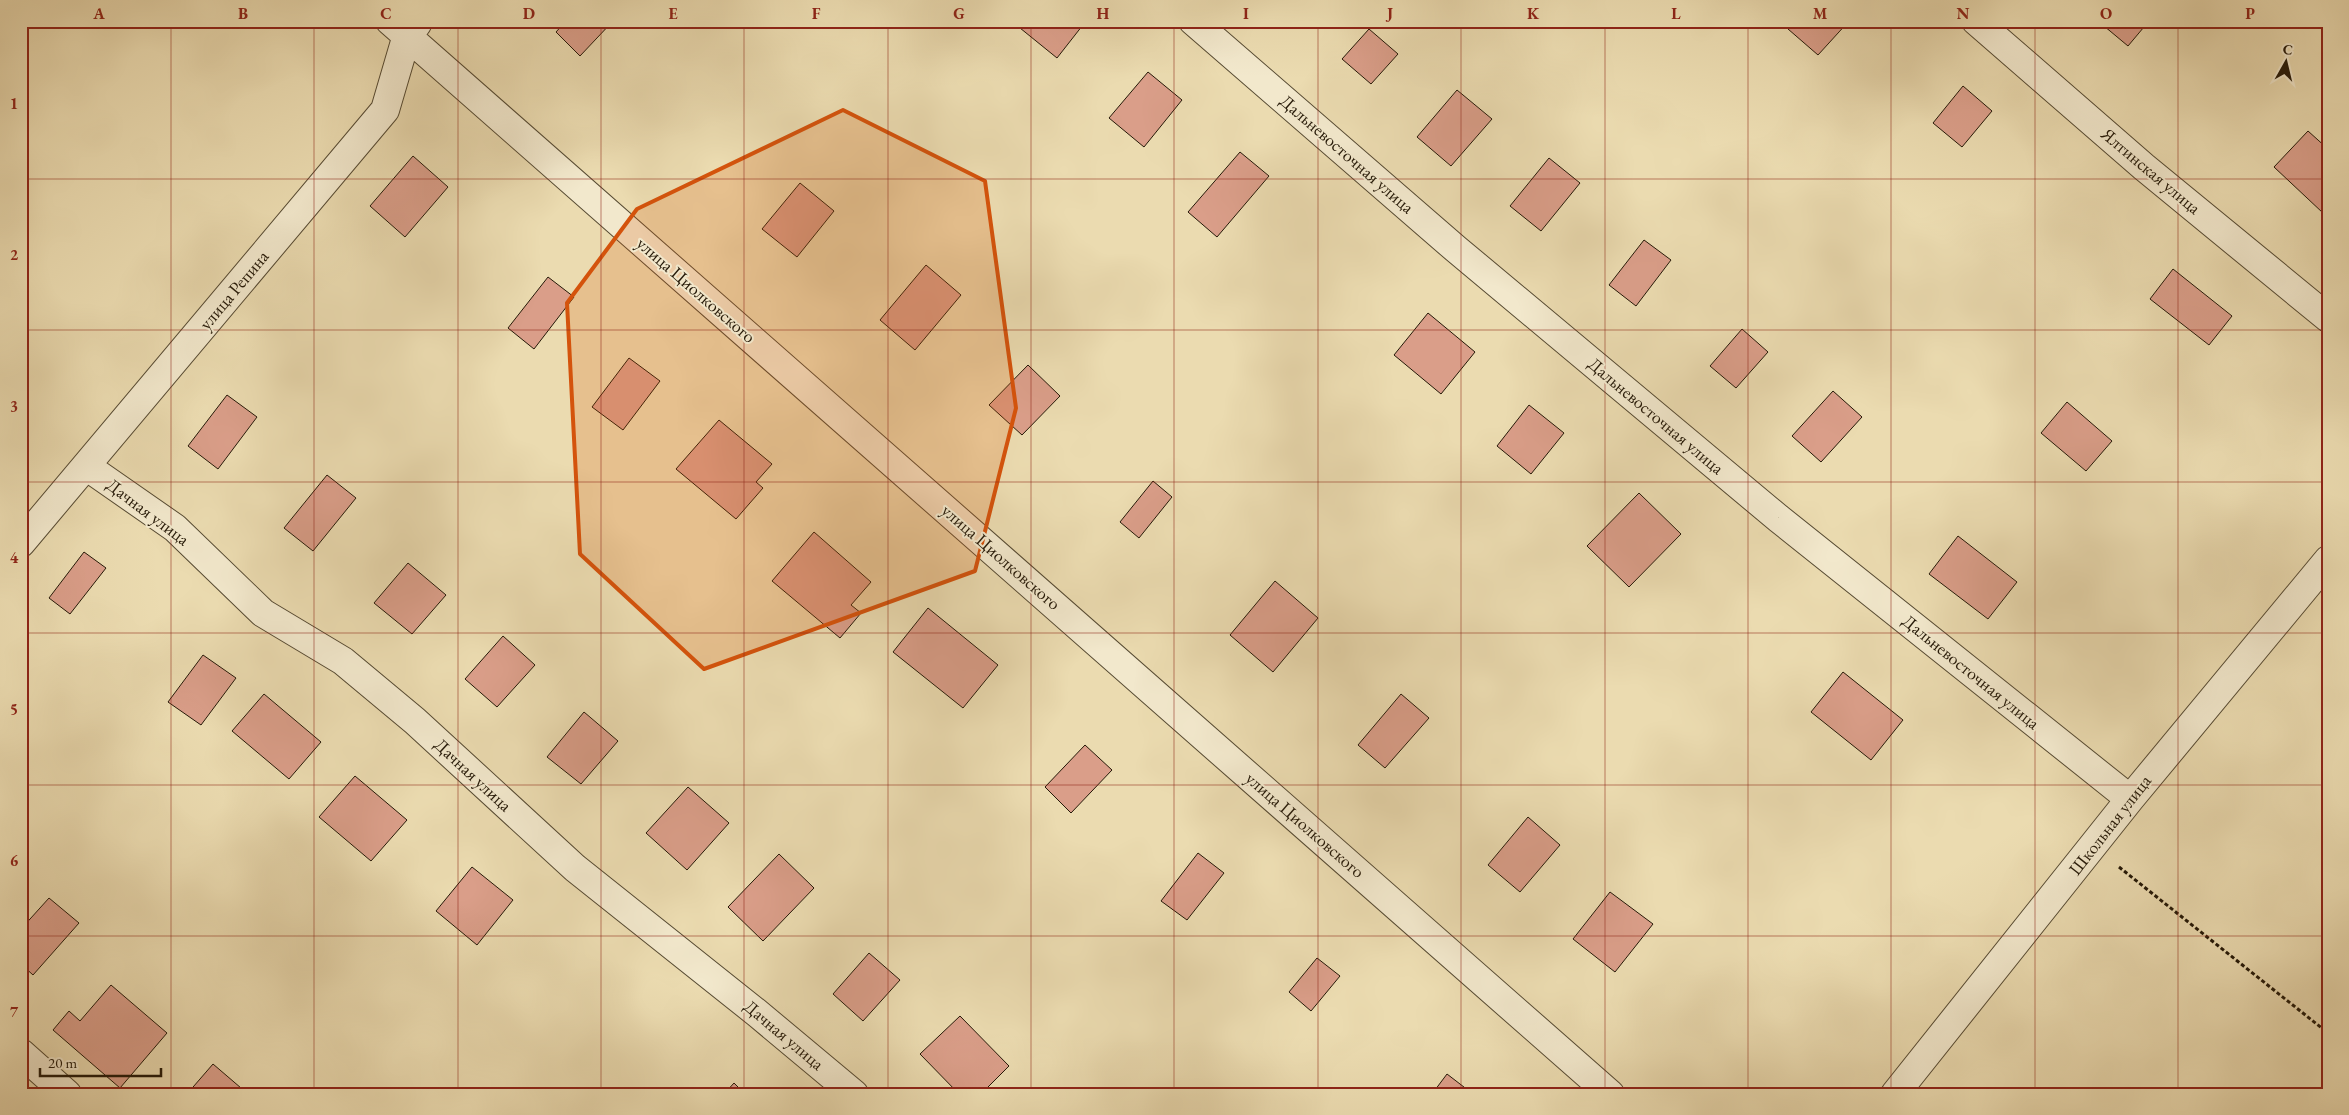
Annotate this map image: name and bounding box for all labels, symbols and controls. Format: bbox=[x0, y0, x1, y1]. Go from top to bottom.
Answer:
text: A bbox=[92, 3, 105, 24]
text: B bbox=[238, 3, 248, 24]
text: C bbox=[380, 3, 392, 24]
text: D bbox=[523, 3, 535, 24]
text: E bbox=[668, 3, 678, 24]
text: F bbox=[812, 3, 821, 24]
text: G bbox=[953, 3, 965, 24]
text: H bbox=[1097, 3, 1110, 24]
text: I bbox=[1243, 3, 1249, 24]
text: J bbox=[1385, 3, 1393, 24]
text: K bbox=[1527, 3, 1540, 24]
text: L bbox=[1671, 3, 1681, 24]
text: M bbox=[1813, 3, 1828, 24]
text: N bbox=[1957, 3, 1970, 24]
text: O bbox=[2100, 3, 2112, 24]
text: P bbox=[2245, 3, 2255, 24]
north arrow bbox=[2262, 38, 2312, 88]
text: С bbox=[2282, 40, 2294, 59]
street label: Дальневосточная улица bbox=[1275, 89, 1420, 219]
text: 1 bbox=[10, 93, 18, 114]
street label: Ялтинская улица bbox=[2096, 122, 2207, 220]
street label: улица Циолковского bbox=[632, 232, 761, 348]
text: 2 bbox=[10, 244, 19, 265]
street label: улица Репина bbox=[194, 245, 274, 334]
street label: Дальневосточная улица bbox=[1584, 352, 1730, 480]
text: 3 bbox=[10, 396, 18, 417]
street label: Дачная улица bbox=[102, 473, 195, 551]
street label: улица Циолковского bbox=[937, 499, 1066, 615]
text: 4 bbox=[10, 547, 19, 568]
street label: Дальневосточная улица bbox=[1898, 609, 2045, 735]
text: 5 bbox=[10, 699, 18, 720]
street label: Дачная улица bbox=[430, 733, 518, 817]
street label: улица Циолковского bbox=[1241, 767, 1370, 883]
street label: Школьная улица bbox=[2063, 769, 2156, 880]
text: 6 bbox=[10, 850, 19, 871]
street label: Дачная улица bbox=[739, 994, 830, 1075]
text: 7 bbox=[10, 1001, 19, 1022]
scale bar bbox=[40, 1045, 161, 1077]
text: 20 m bbox=[48, 1053, 77, 1072]

